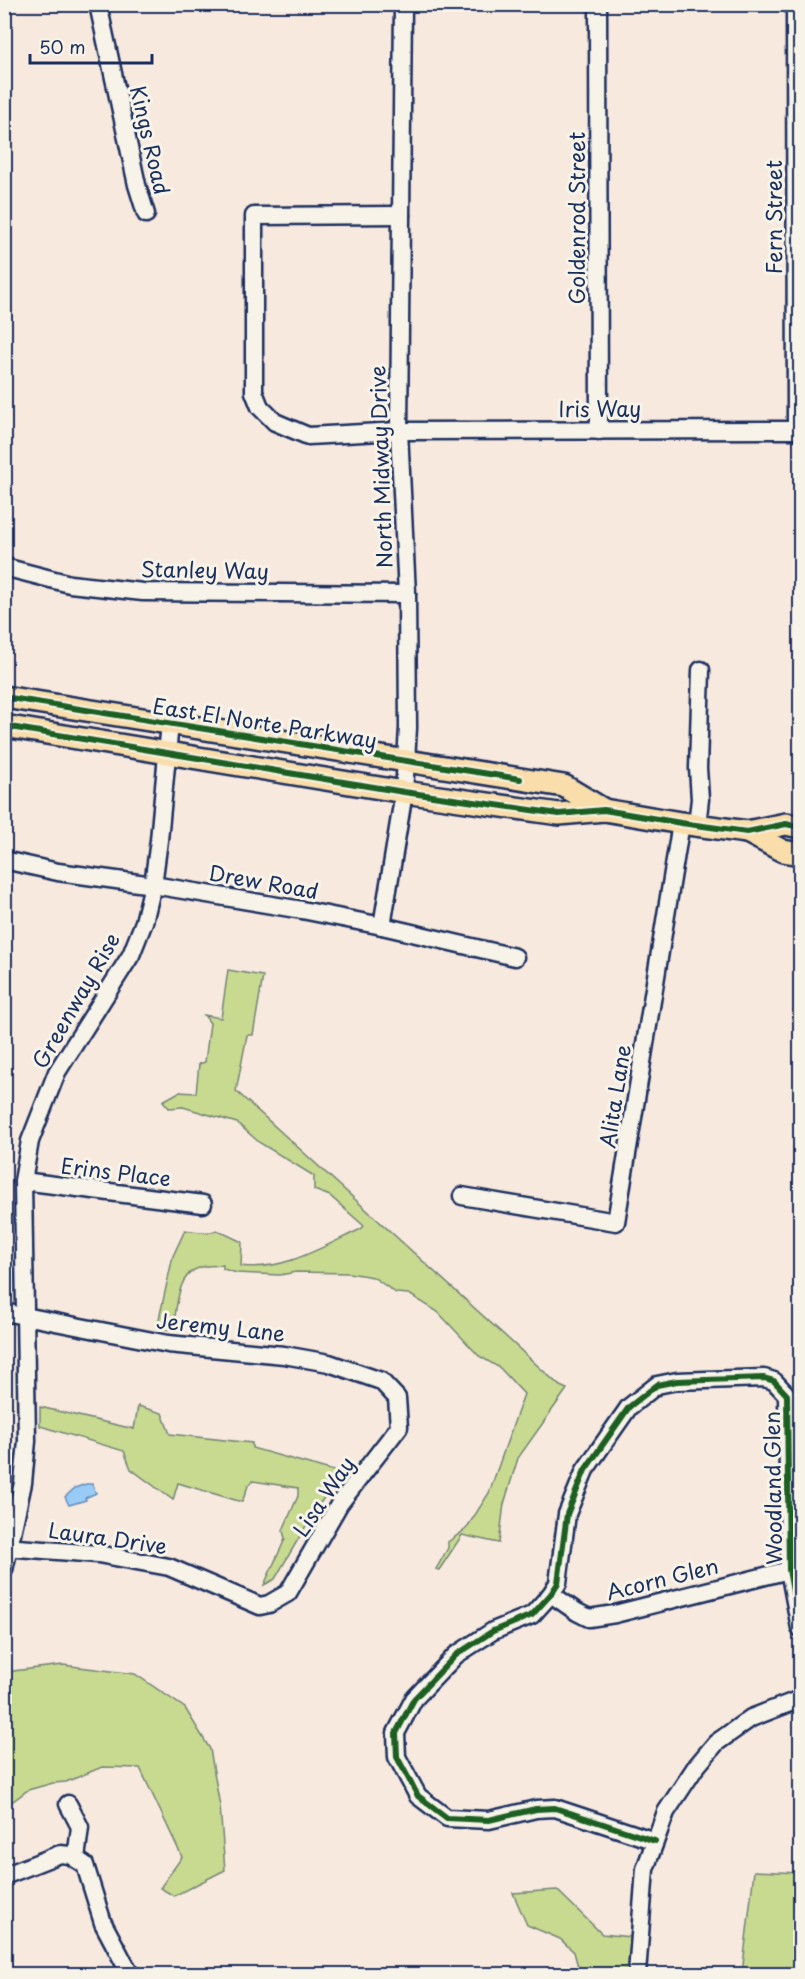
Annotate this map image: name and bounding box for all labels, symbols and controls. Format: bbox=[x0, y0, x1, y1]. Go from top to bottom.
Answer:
scale bar bbox=[30, 27, 152, 65]
text: 50 m bbox=[39, 33, 86, 60]
street label: Kings Road bbox=[123, 82, 179, 198]
street label: Goldenrod Street bbox=[560, 132, 592, 304]
street label: Fern Street bbox=[757, 160, 789, 274]
street label: North Midway Drive bbox=[360, 365, 400, 569]
street label: Iris Way bbox=[559, 392, 641, 424]
street label: Stanley Way bbox=[141, 552, 269, 586]
street label: East El Norte Parkway bbox=[151, 688, 379, 756]
street label: Drew Road bbox=[207, 856, 321, 906]
street label: Greenway Rise bbox=[23, 926, 127, 1074]
street label: Alita Lane bbox=[590, 1042, 638, 1150]
street label: Erins Place bbox=[59, 1148, 173, 1194]
street label: Jeremy Lane bbox=[155, 1303, 287, 1349]
street label: Woodland Glen bbox=[755, 1411, 789, 1565]
street label: Lisa Way bbox=[284, 1449, 362, 1543]
street label: Laura Drive bbox=[47, 1513, 169, 1561]
street label: Acorn Glen bbox=[603, 1549, 721, 1607]

